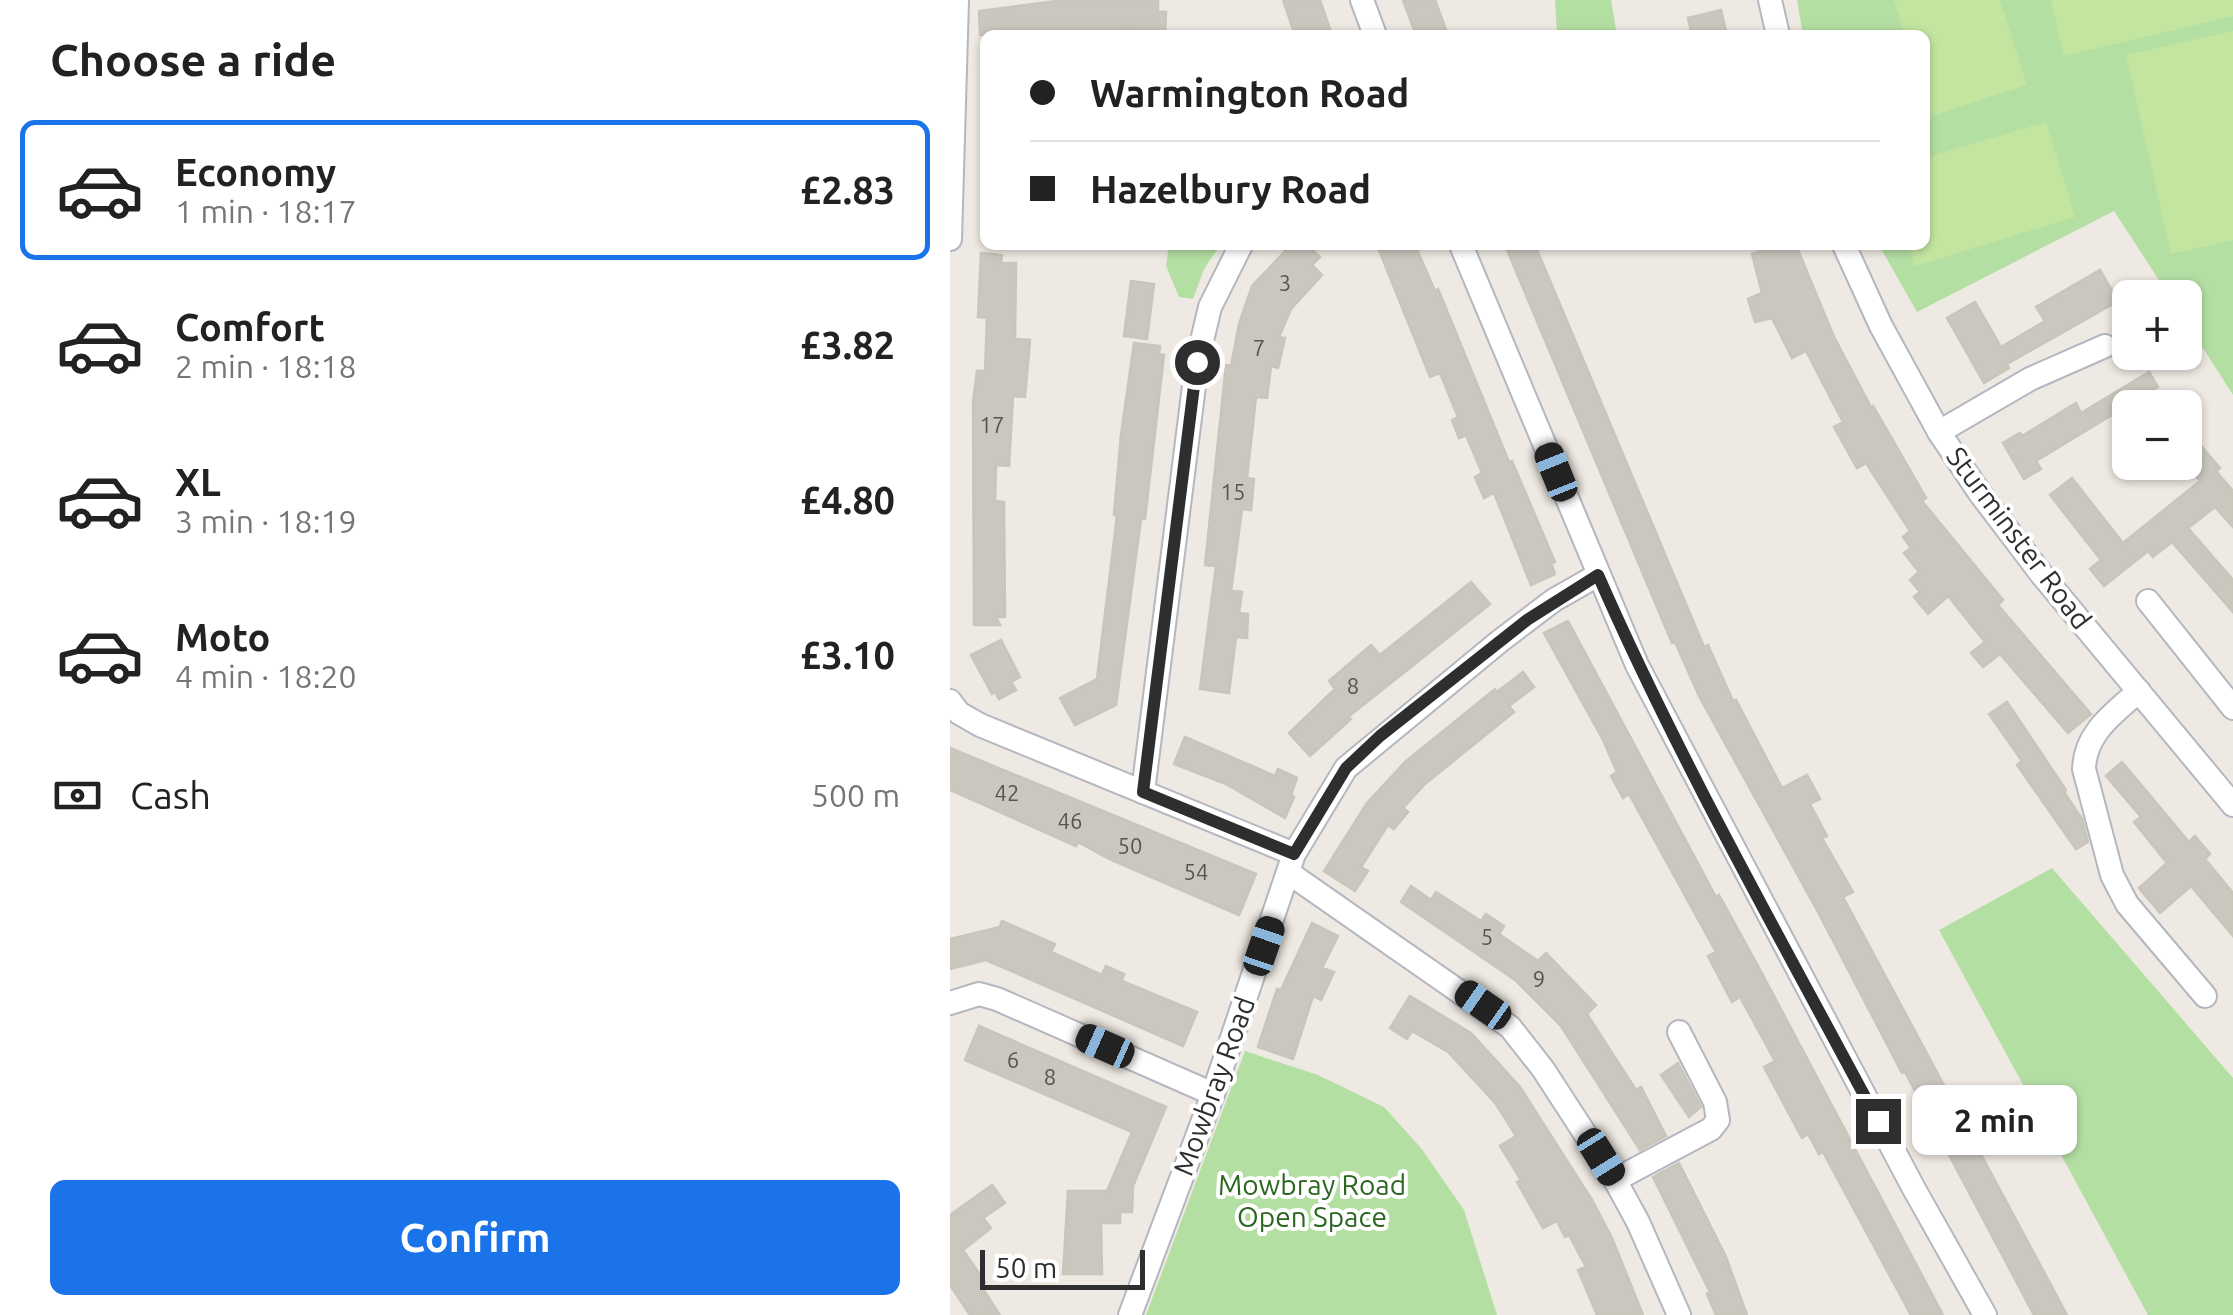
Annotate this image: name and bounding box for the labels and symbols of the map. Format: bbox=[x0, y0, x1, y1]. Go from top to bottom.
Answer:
house number: 3 bbox=[1279, 270, 1291, 295]
house number: 7 bbox=[1253, 335, 1265, 360]
route start bbox=[1175, 340, 1220, 385]
house number: 17 bbox=[980, 412, 1004, 437]
car bbox=[1531, 439, 1581, 505]
street label: Sturminster Road bbox=[1941, 441, 2098, 635]
house number: 15 bbox=[1221, 479, 1245, 504]
house number: 8 bbox=[1347, 673, 1359, 698]
house number: 42 bbox=[995, 780, 1019, 805]
house number: 46 bbox=[1058, 808, 1082, 833]
house number: 50 bbox=[1118, 833, 1142, 858]
house number: 54 bbox=[1184, 859, 1208, 884]
car bbox=[1240, 913, 1288, 979]
house number: 5 bbox=[1481, 924, 1493, 949]
house number: 9 bbox=[1533, 966, 1545, 991]
car bbox=[1450, 976, 1516, 1034]
street label: Mowbray Road bbox=[1167, 992, 1260, 1180]
car bbox=[1071, 1020, 1139, 1072]
house number: 6 bbox=[1007, 1047, 1019, 1072]
house number: 8 bbox=[1044, 1064, 1056, 1089]
callout: 2 min bbox=[1913, 1086, 2078, 1156]
route end bbox=[1856, 1099, 1901, 1144]
car bbox=[1572, 1124, 1630, 1190]
park label: Mowbray Road Open Space bbox=[1218, 1169, 1406, 1232]
scale bar bbox=[980, 1245, 1145, 1290]

